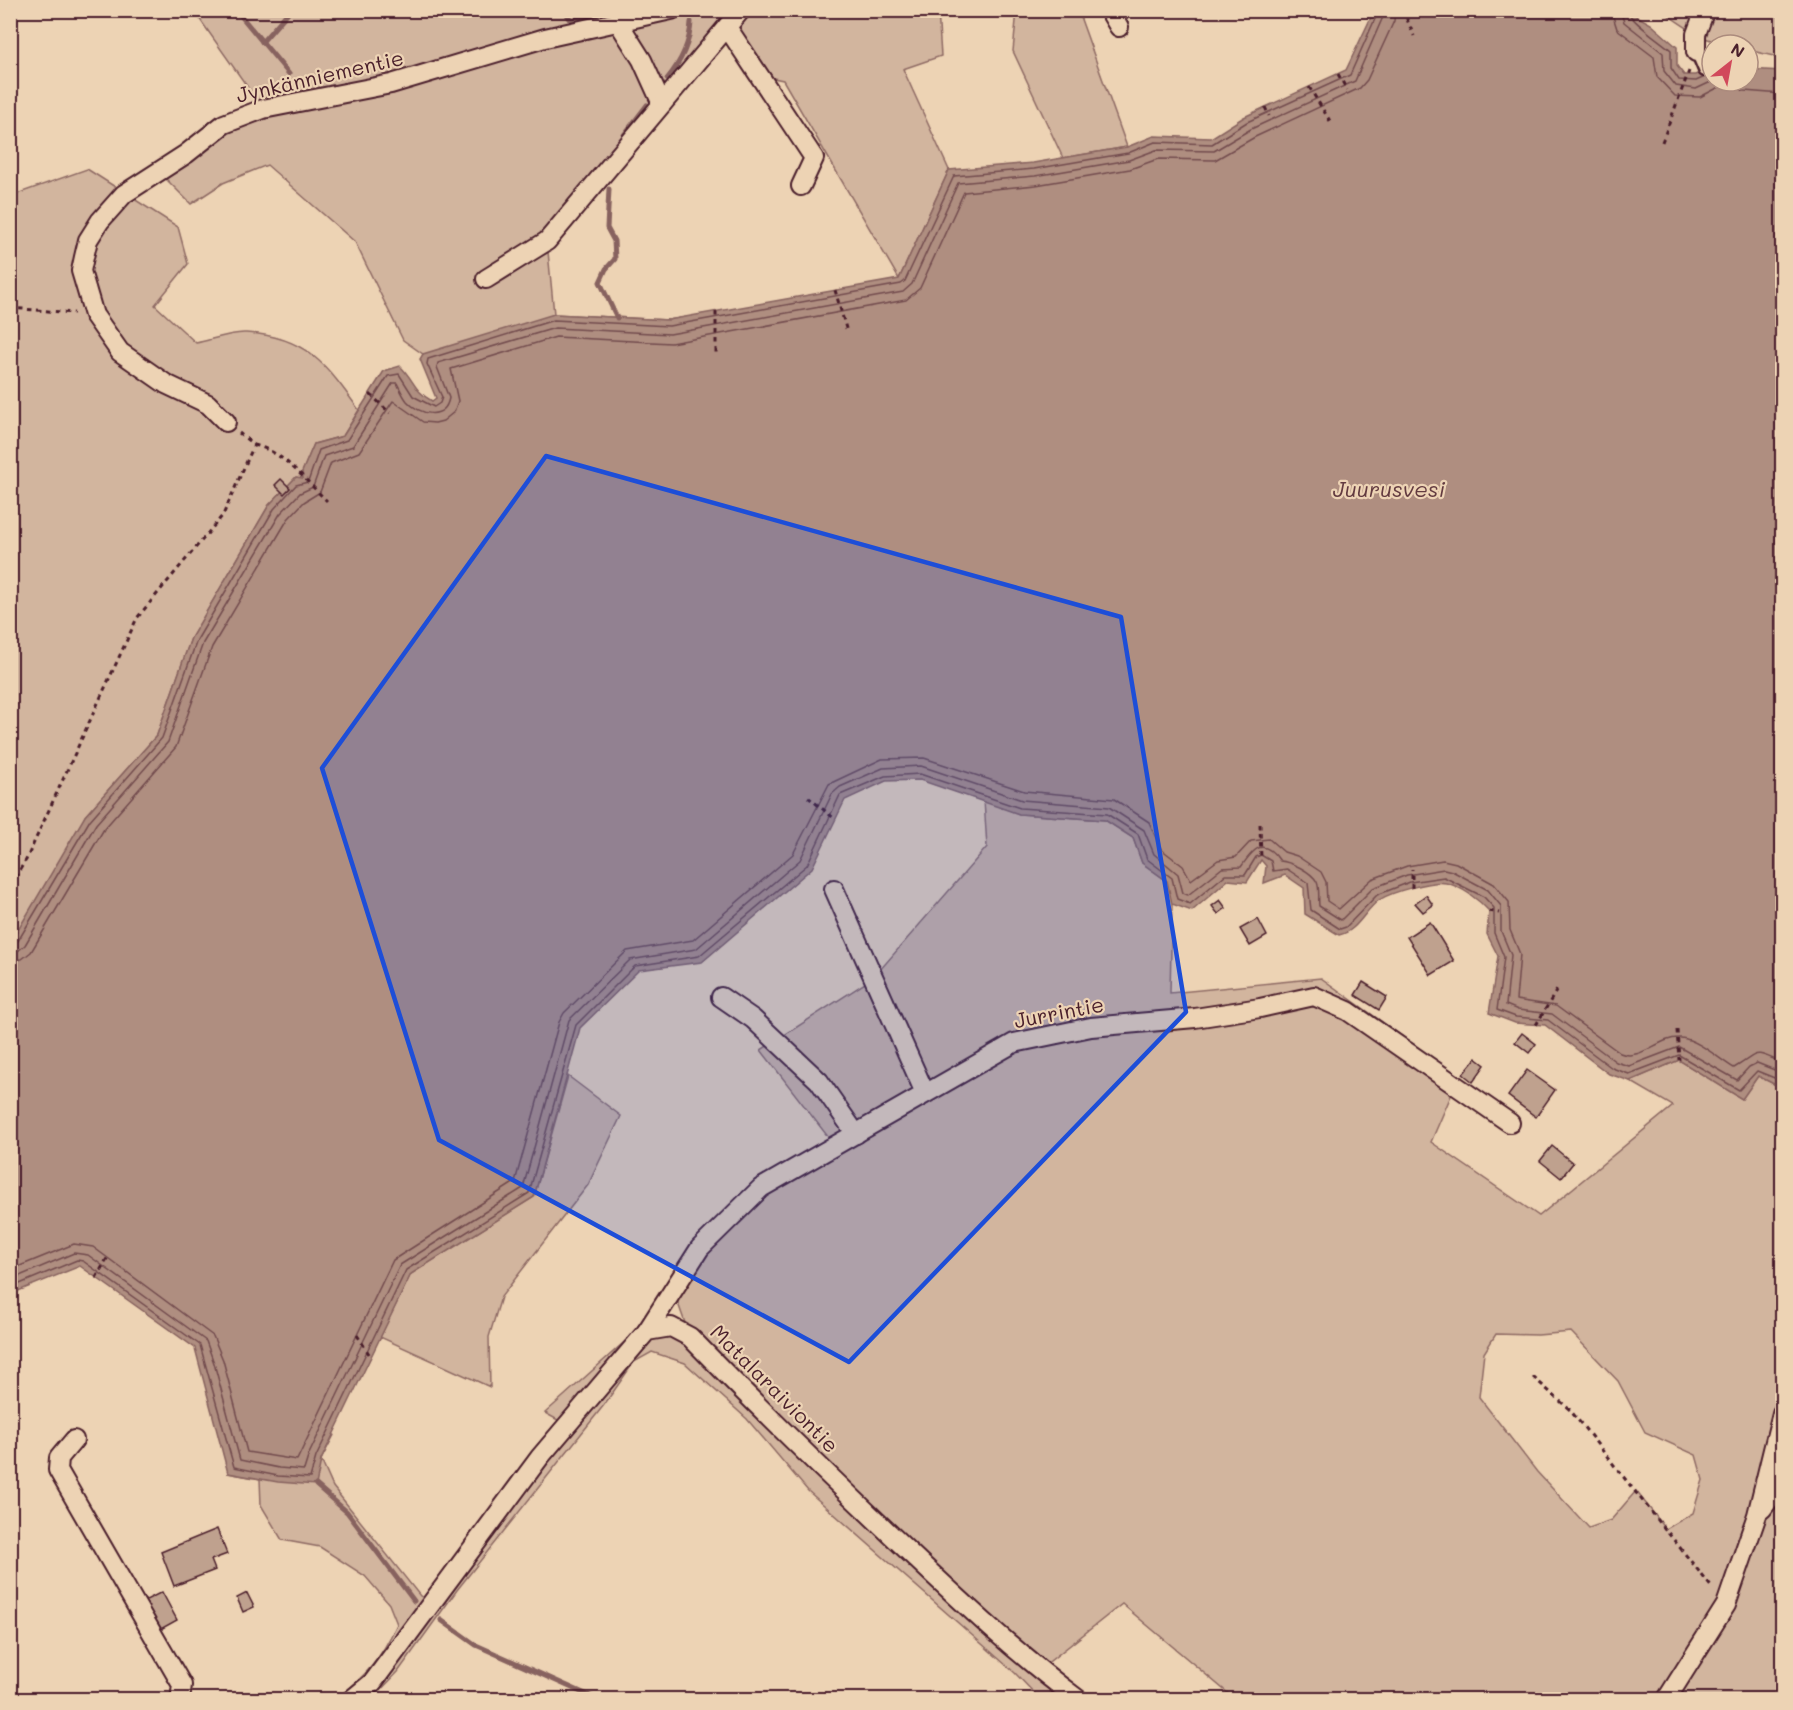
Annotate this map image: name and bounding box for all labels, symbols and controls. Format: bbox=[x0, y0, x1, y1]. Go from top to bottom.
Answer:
north arrow bbox=[1700, 33, 1760, 93]
text: N bbox=[1727, 38, 1749, 62]
street label: Jynkänniementie bbox=[233, 43, 406, 108]
water label: Juurusvesi bbox=[1333, 474, 1446, 503]
street label: Jurrintie bbox=[1012, 990, 1106, 1033]
street label: Matalaraiviontie bbox=[705, 1318, 845, 1458]

